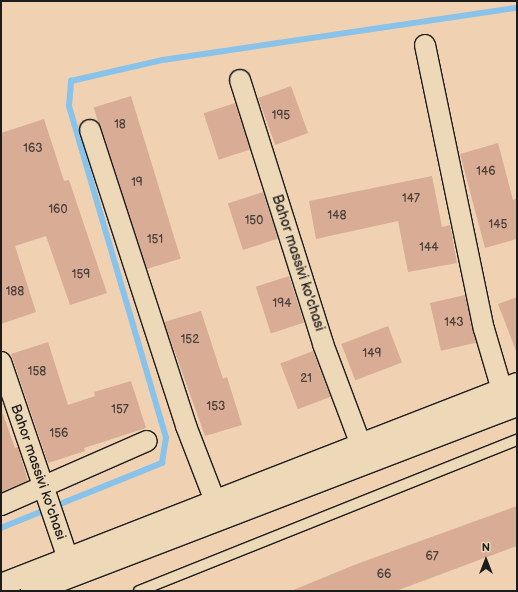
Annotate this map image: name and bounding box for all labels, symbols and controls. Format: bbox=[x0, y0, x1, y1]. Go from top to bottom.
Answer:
house number: 195 bbox=[272, 109, 290, 123]
house number: 18 bbox=[114, 118, 126, 132]
house number: 163 bbox=[23, 142, 43, 156]
house number: 146 bbox=[476, 165, 496, 179]
house number: 19 bbox=[131, 176, 143, 190]
house number: 147 bbox=[402, 192, 420, 206]
street label: Bahor massivi ko'chasi bbox=[268, 193, 328, 333]
house number: 160 bbox=[48, 203, 68, 217]
house number: 148 bbox=[328, 209, 346, 223]
house number: 150 bbox=[245, 214, 263, 228]
house number: 145 bbox=[489, 218, 507, 232]
house number: 151 bbox=[147, 233, 163, 247]
house number: 144 bbox=[419, 241, 439, 255]
house number: 159 bbox=[72, 268, 90, 282]
house number: 188 bbox=[6, 285, 24, 299]
house number: 194 bbox=[273, 297, 291, 311]
house number: 143 bbox=[444, 316, 464, 330]
house number: 152 bbox=[181, 333, 199, 347]
house number: 149 bbox=[363, 347, 381, 361]
house number: 158 bbox=[28, 365, 46, 379]
house number: 21 bbox=[300, 372, 312, 386]
house number: 153 bbox=[207, 400, 225, 414]
street label: Bahor massivi ko'chasi bbox=[7, 402, 69, 542]
house number: 157 bbox=[111, 403, 129, 417]
house number: 156 bbox=[50, 427, 68, 441]
north arrow bbox=[466, 540, 506, 580]
text: N bbox=[482, 541, 490, 554]
house number: 67 bbox=[425, 550, 439, 564]
house number: 66 bbox=[377, 568, 391, 582]

